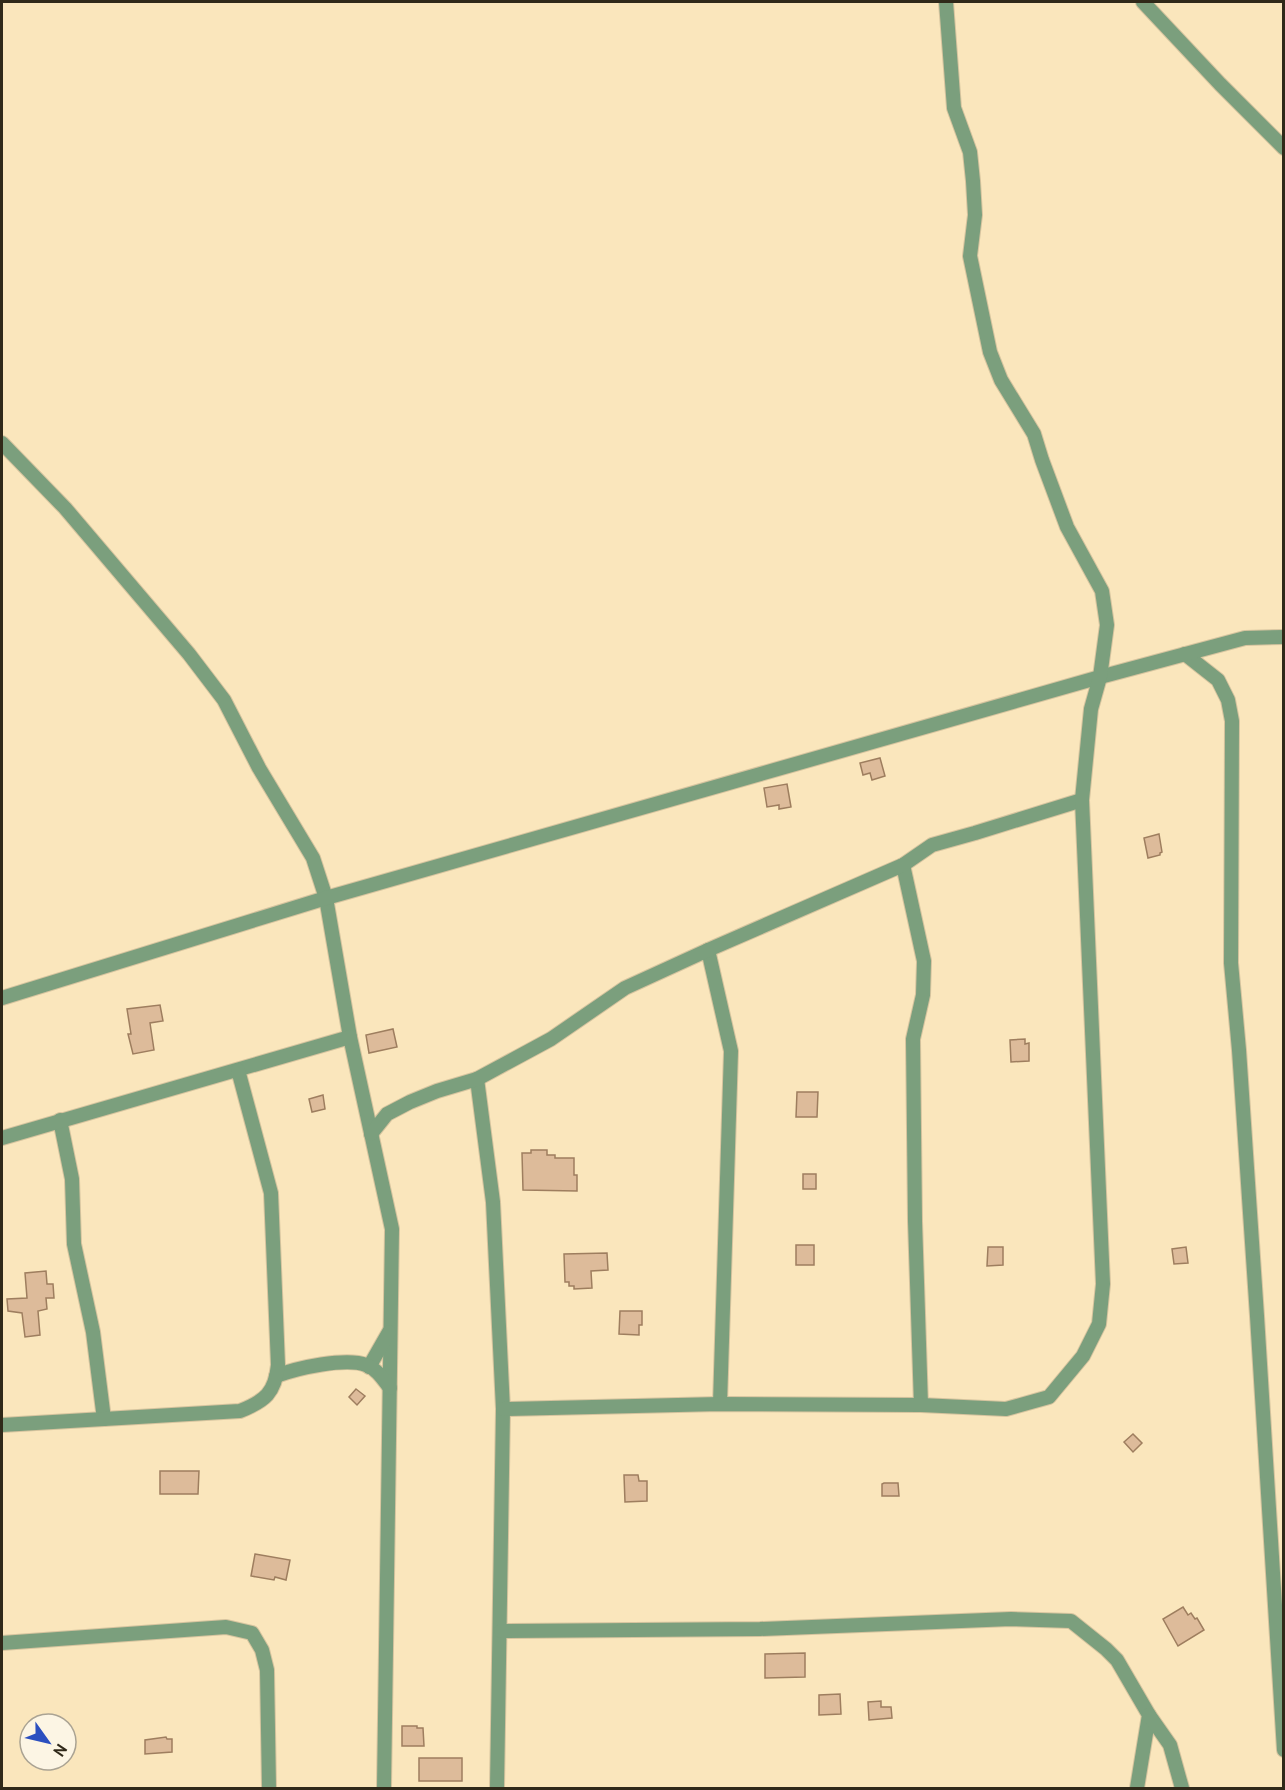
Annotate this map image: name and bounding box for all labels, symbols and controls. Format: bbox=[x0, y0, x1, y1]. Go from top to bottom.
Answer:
north arrow bbox=[18, 1712, 78, 1772]
text: N bbox=[49, 1740, 72, 1760]

